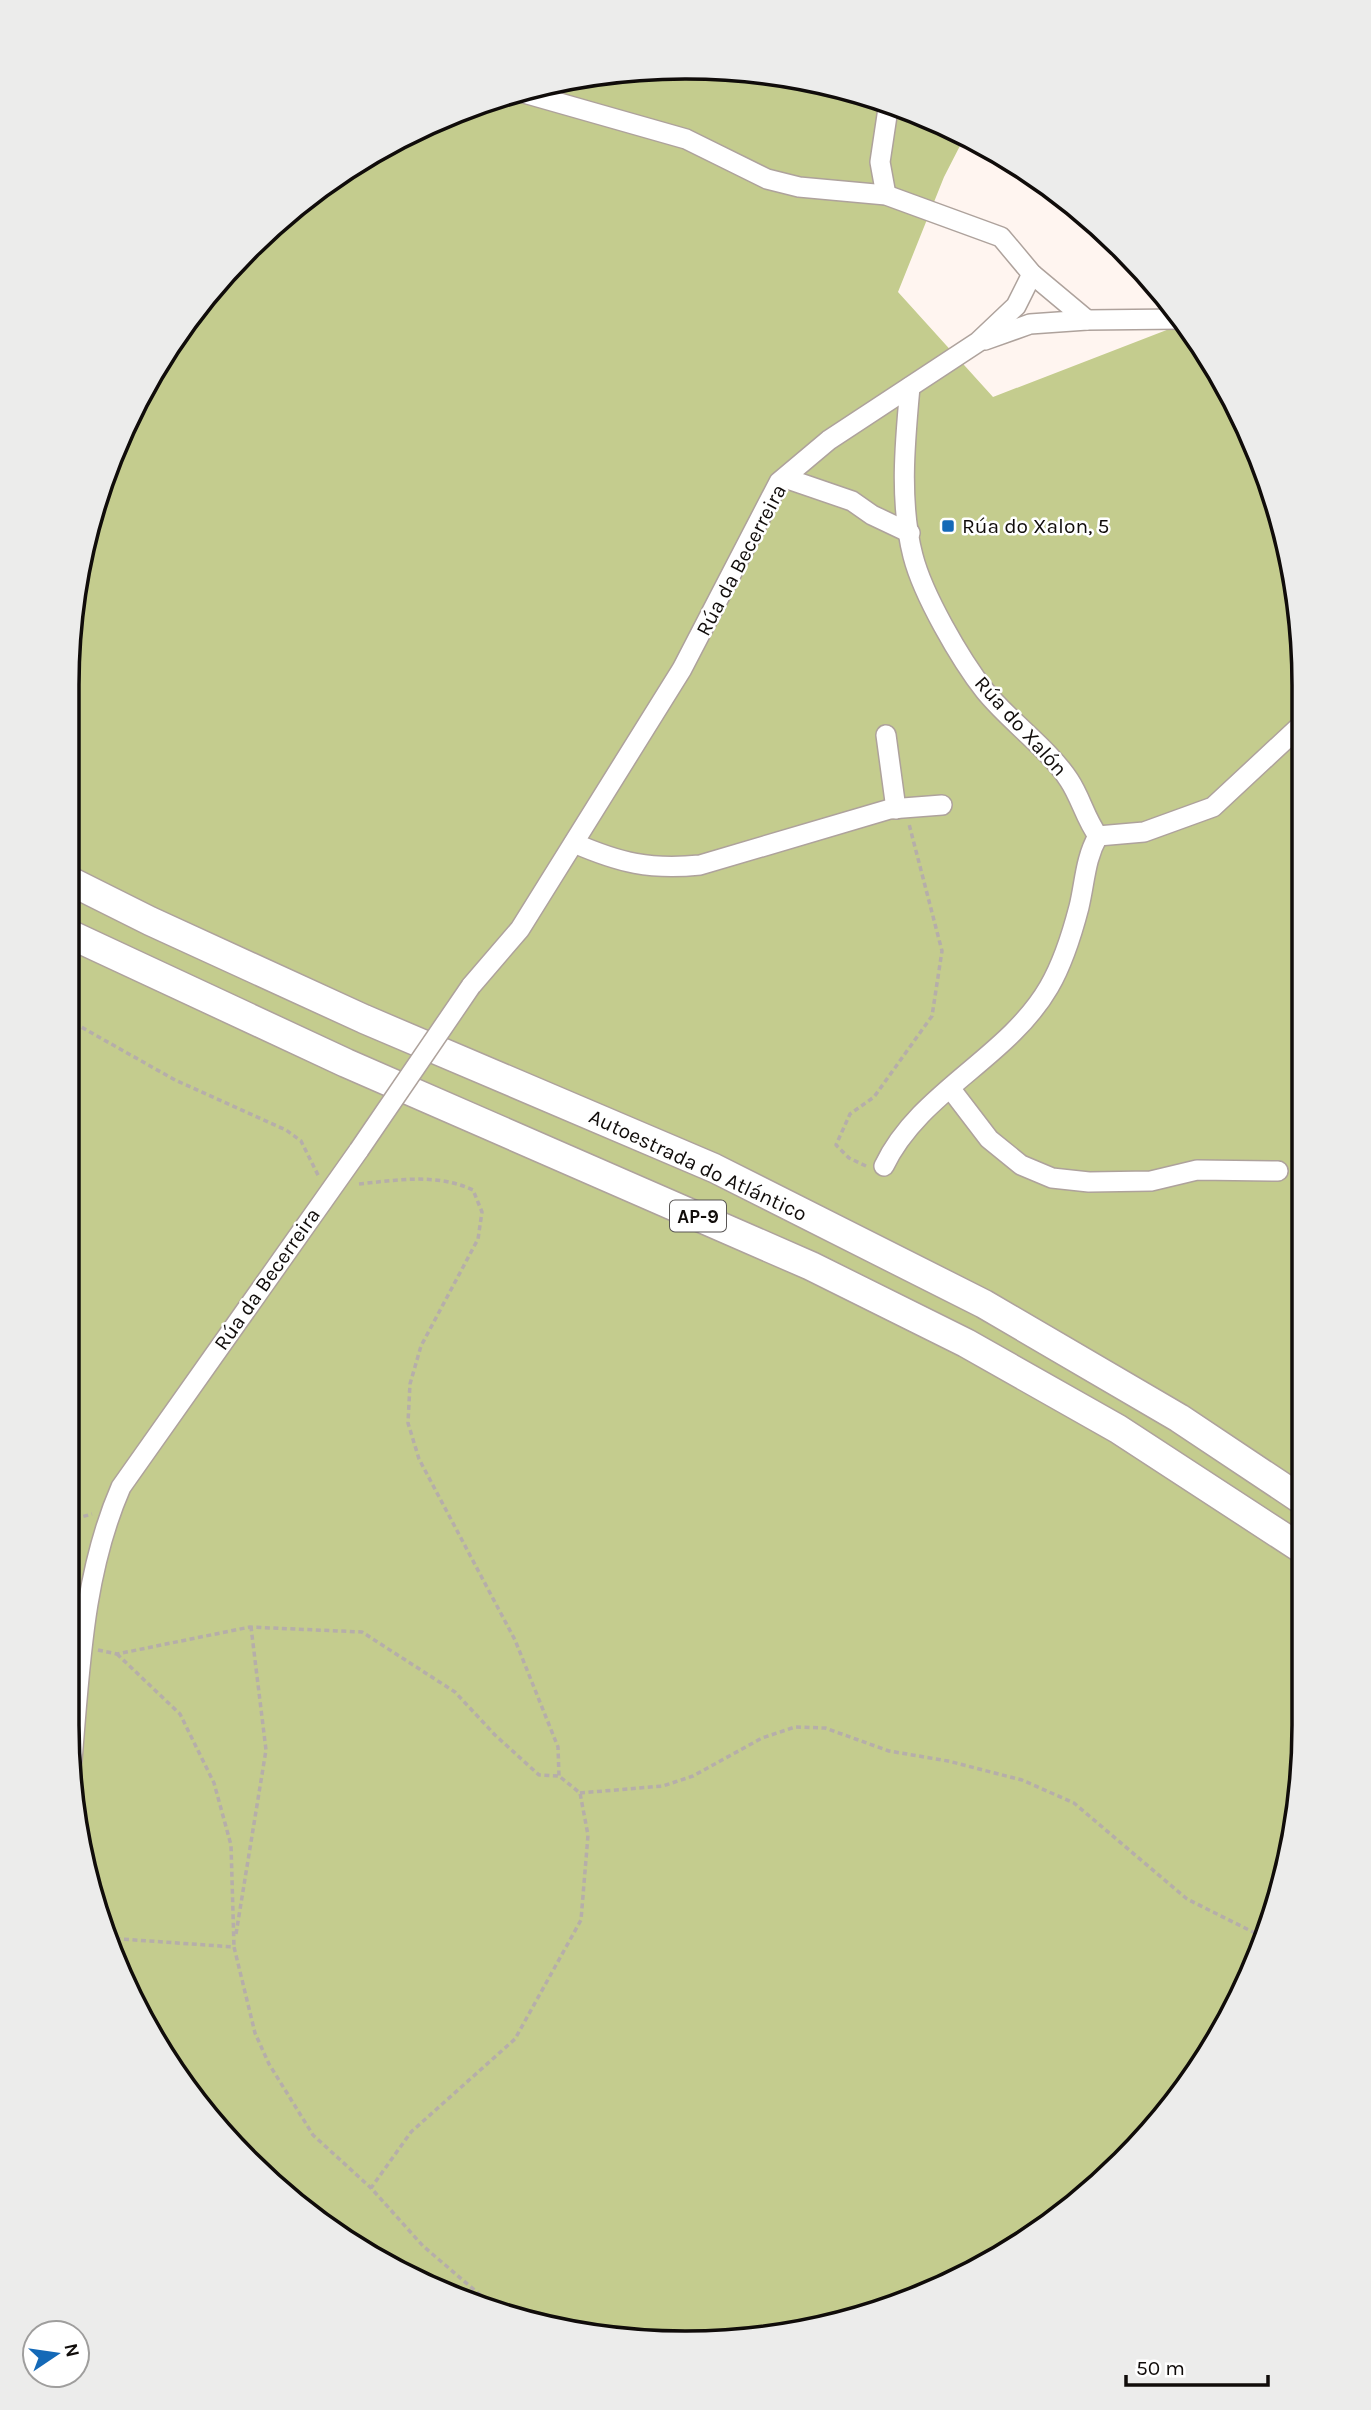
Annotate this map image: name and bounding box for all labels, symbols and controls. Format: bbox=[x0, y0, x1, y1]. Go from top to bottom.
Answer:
street label: Rúa da Becerreira bbox=[691, 480, 791, 640]
place label: Rúa do Xalon, 5 bbox=[962, 514, 1109, 538]
marker: Rúa do Xalon, 5 bbox=[940, 518, 956, 534]
street label: Rúa do Xalón bbox=[970, 671, 1072, 781]
street label: Autoestrada do Atlántico bbox=[585, 1104, 811, 1226]
road number: AP-9 bbox=[670, 1200, 726, 1232]
street label: Rúa da Becerreira bbox=[209, 1203, 325, 1355]
north arrow bbox=[21, 2319, 91, 2389]
text: N bbox=[59, 2341, 84, 2360]
scale bar bbox=[1126, 2344, 1268, 2388]
text: 50 m bbox=[1136, 2356, 1185, 2380]

